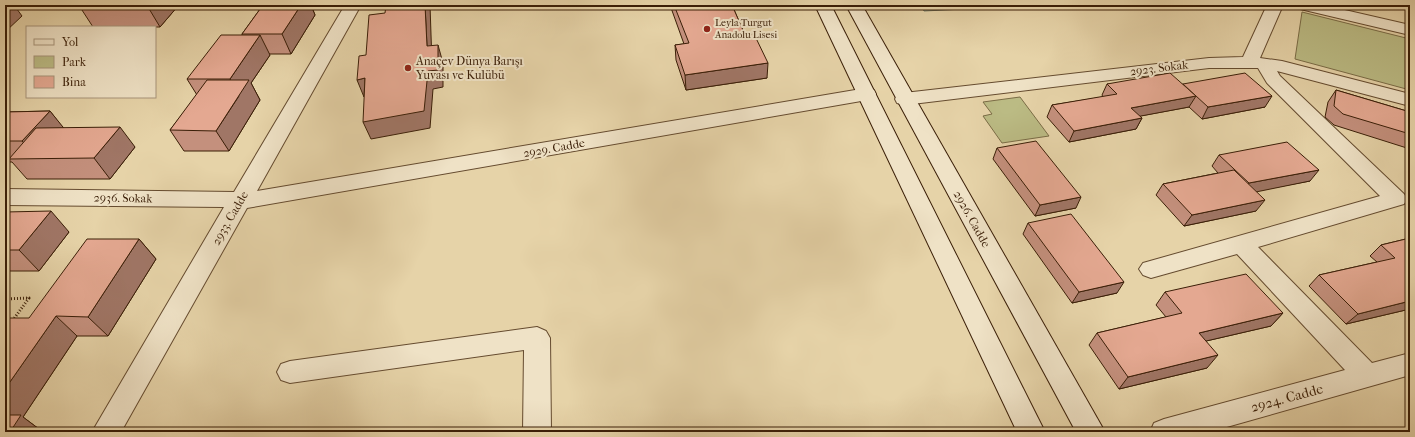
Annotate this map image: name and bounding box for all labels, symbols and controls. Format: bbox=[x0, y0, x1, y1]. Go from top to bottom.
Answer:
place label: Leyla Turgut Anadolu Lisesi bbox=[714, 17, 777, 41]
marker: Leyla Turgut Anadolu Lisesi bbox=[702, 24, 712, 34]
legend bbox=[26, 26, 156, 98]
text: Yol bbox=[61, 35, 79, 49]
place label: Anaçev Dünya Barışı Yuvası ve Kulübü bbox=[415, 54, 523, 82]
text: Park bbox=[62, 55, 87, 69]
street label: 2923. Sokak bbox=[1129, 57, 1190, 79]
marker: Anaçev Dünya Barışı Yuvası ve Kulübü bbox=[403, 63, 413, 73]
text: Bina bbox=[62, 75, 86, 89]
street label: 2929. Cadde bbox=[522, 136, 586, 160]
street label: 2926. Cadde bbox=[951, 188, 993, 250]
street label: 2933. Cadde bbox=[209, 189, 251, 247]
street label: 2936. Sokak bbox=[93, 190, 153, 206]
street label: 2924. Cadde bbox=[1249, 380, 1325, 416]

